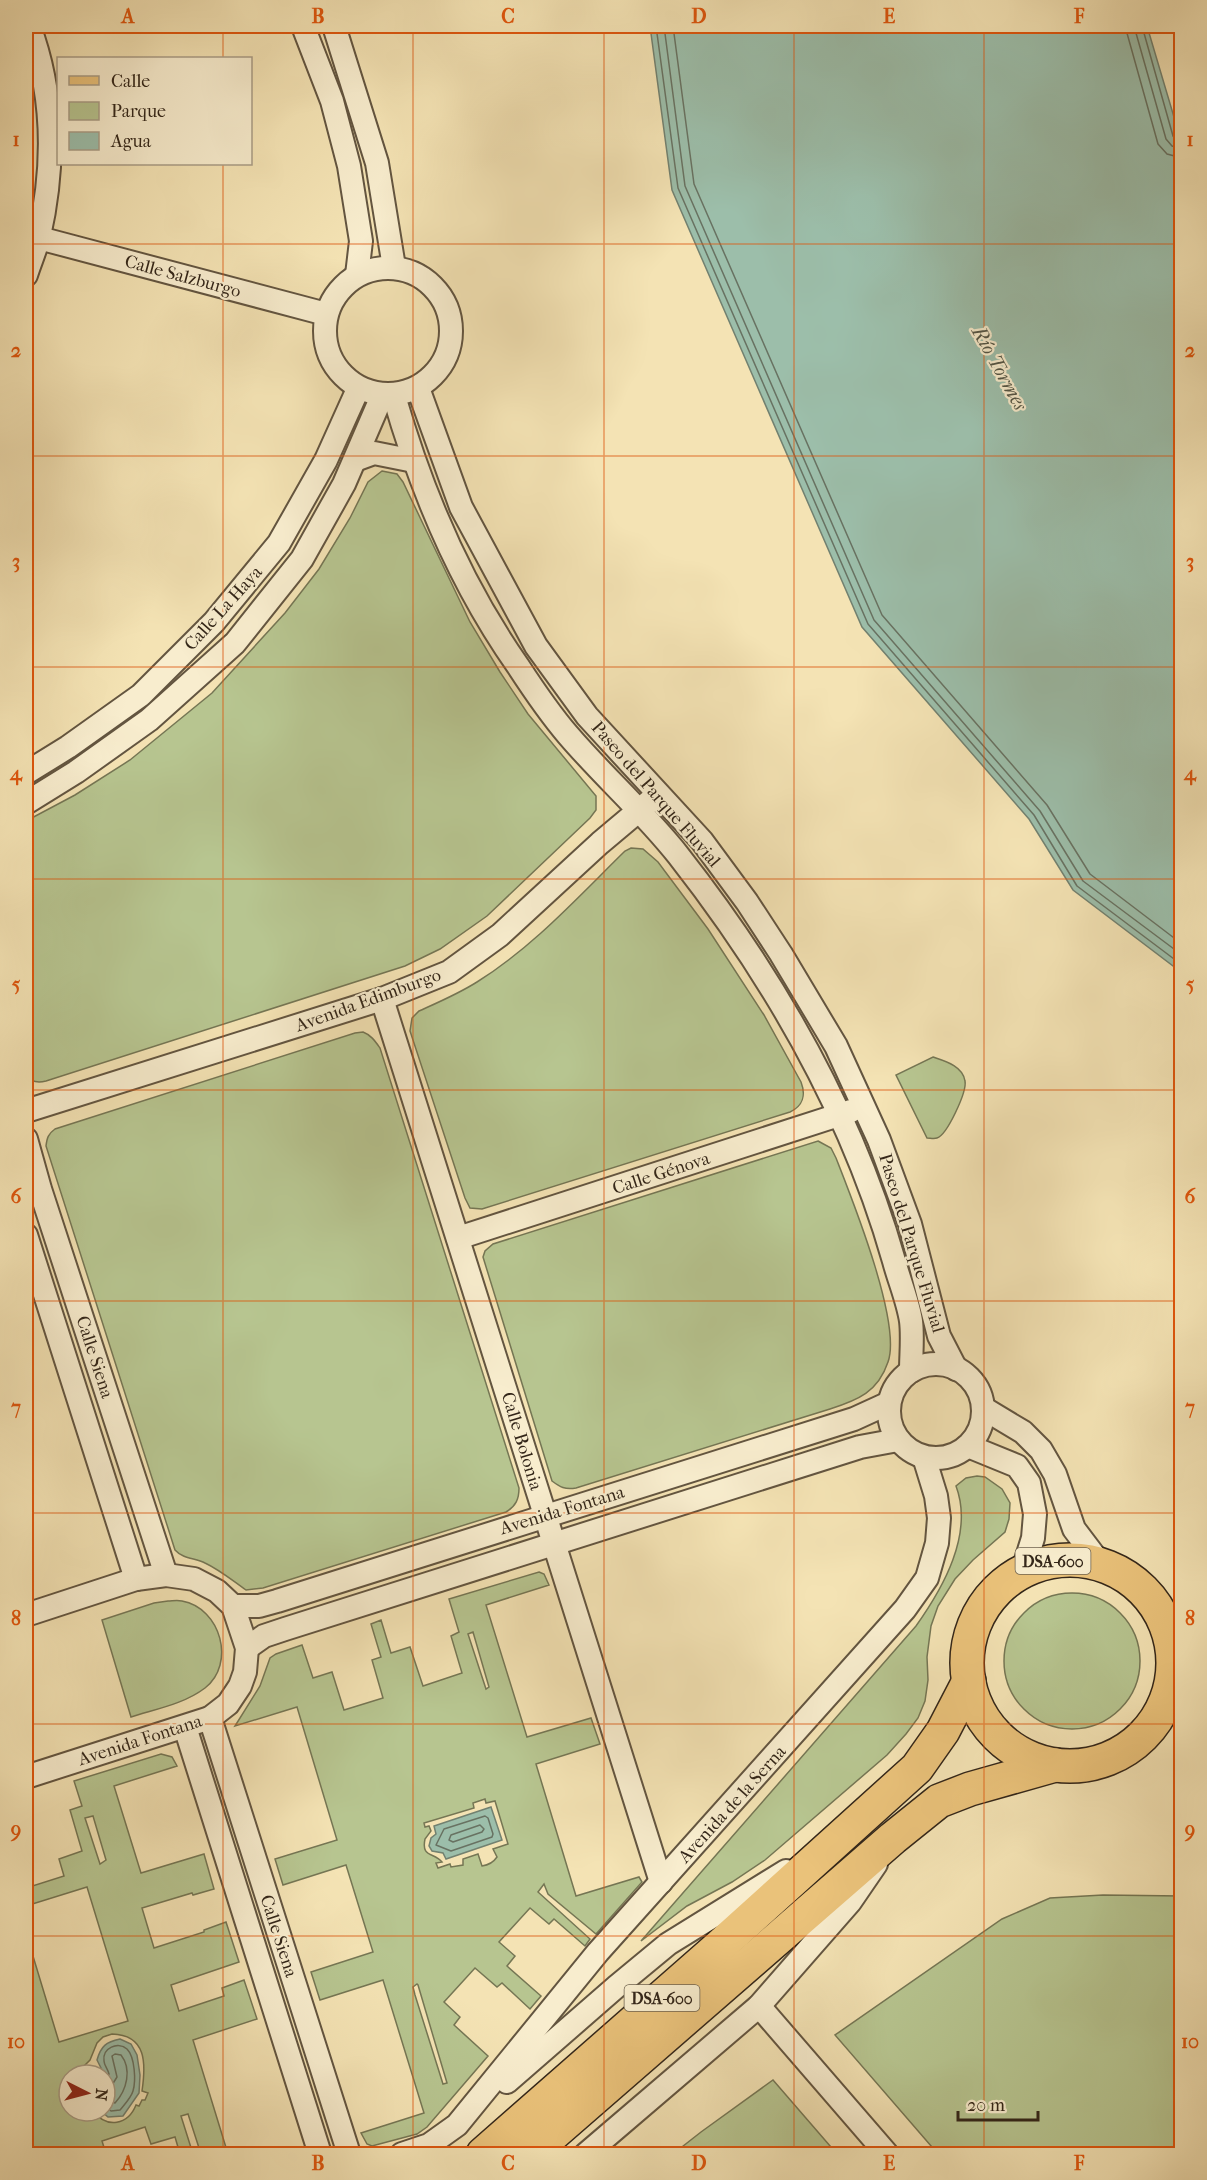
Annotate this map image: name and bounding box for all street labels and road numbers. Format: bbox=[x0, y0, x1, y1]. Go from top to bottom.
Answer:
street label: Calle Salzburgo bbox=[122, 251, 243, 302]
street label: Calle La Haya bbox=[180, 561, 267, 655]
street label: Paseo del Parque Fluvial bbox=[587, 717, 725, 871]
street label: Avenida Edimburgo bbox=[292, 964, 444, 1037]
street label: Calle Génova bbox=[610, 1148, 713, 1199]
street label: Paseo del Parque Fluvial bbox=[874, 1151, 949, 1335]
street label: Calle Siena bbox=[71, 1313, 118, 1402]
street label: Calle Bolonia bbox=[497, 1389, 547, 1493]
street label: Avenida Fontana bbox=[496, 1481, 627, 1540]
road number: DSA-600 bbox=[1016, 1548, 1090, 1574]
street label: Avenida Fontana bbox=[75, 1710, 205, 1771]
street label: Avenida de la Serna bbox=[673, 1741, 791, 1868]
street label: Calle Siena bbox=[255, 1892, 302, 1981]
road number: DSA-600 bbox=[624, 1985, 700, 2011]

